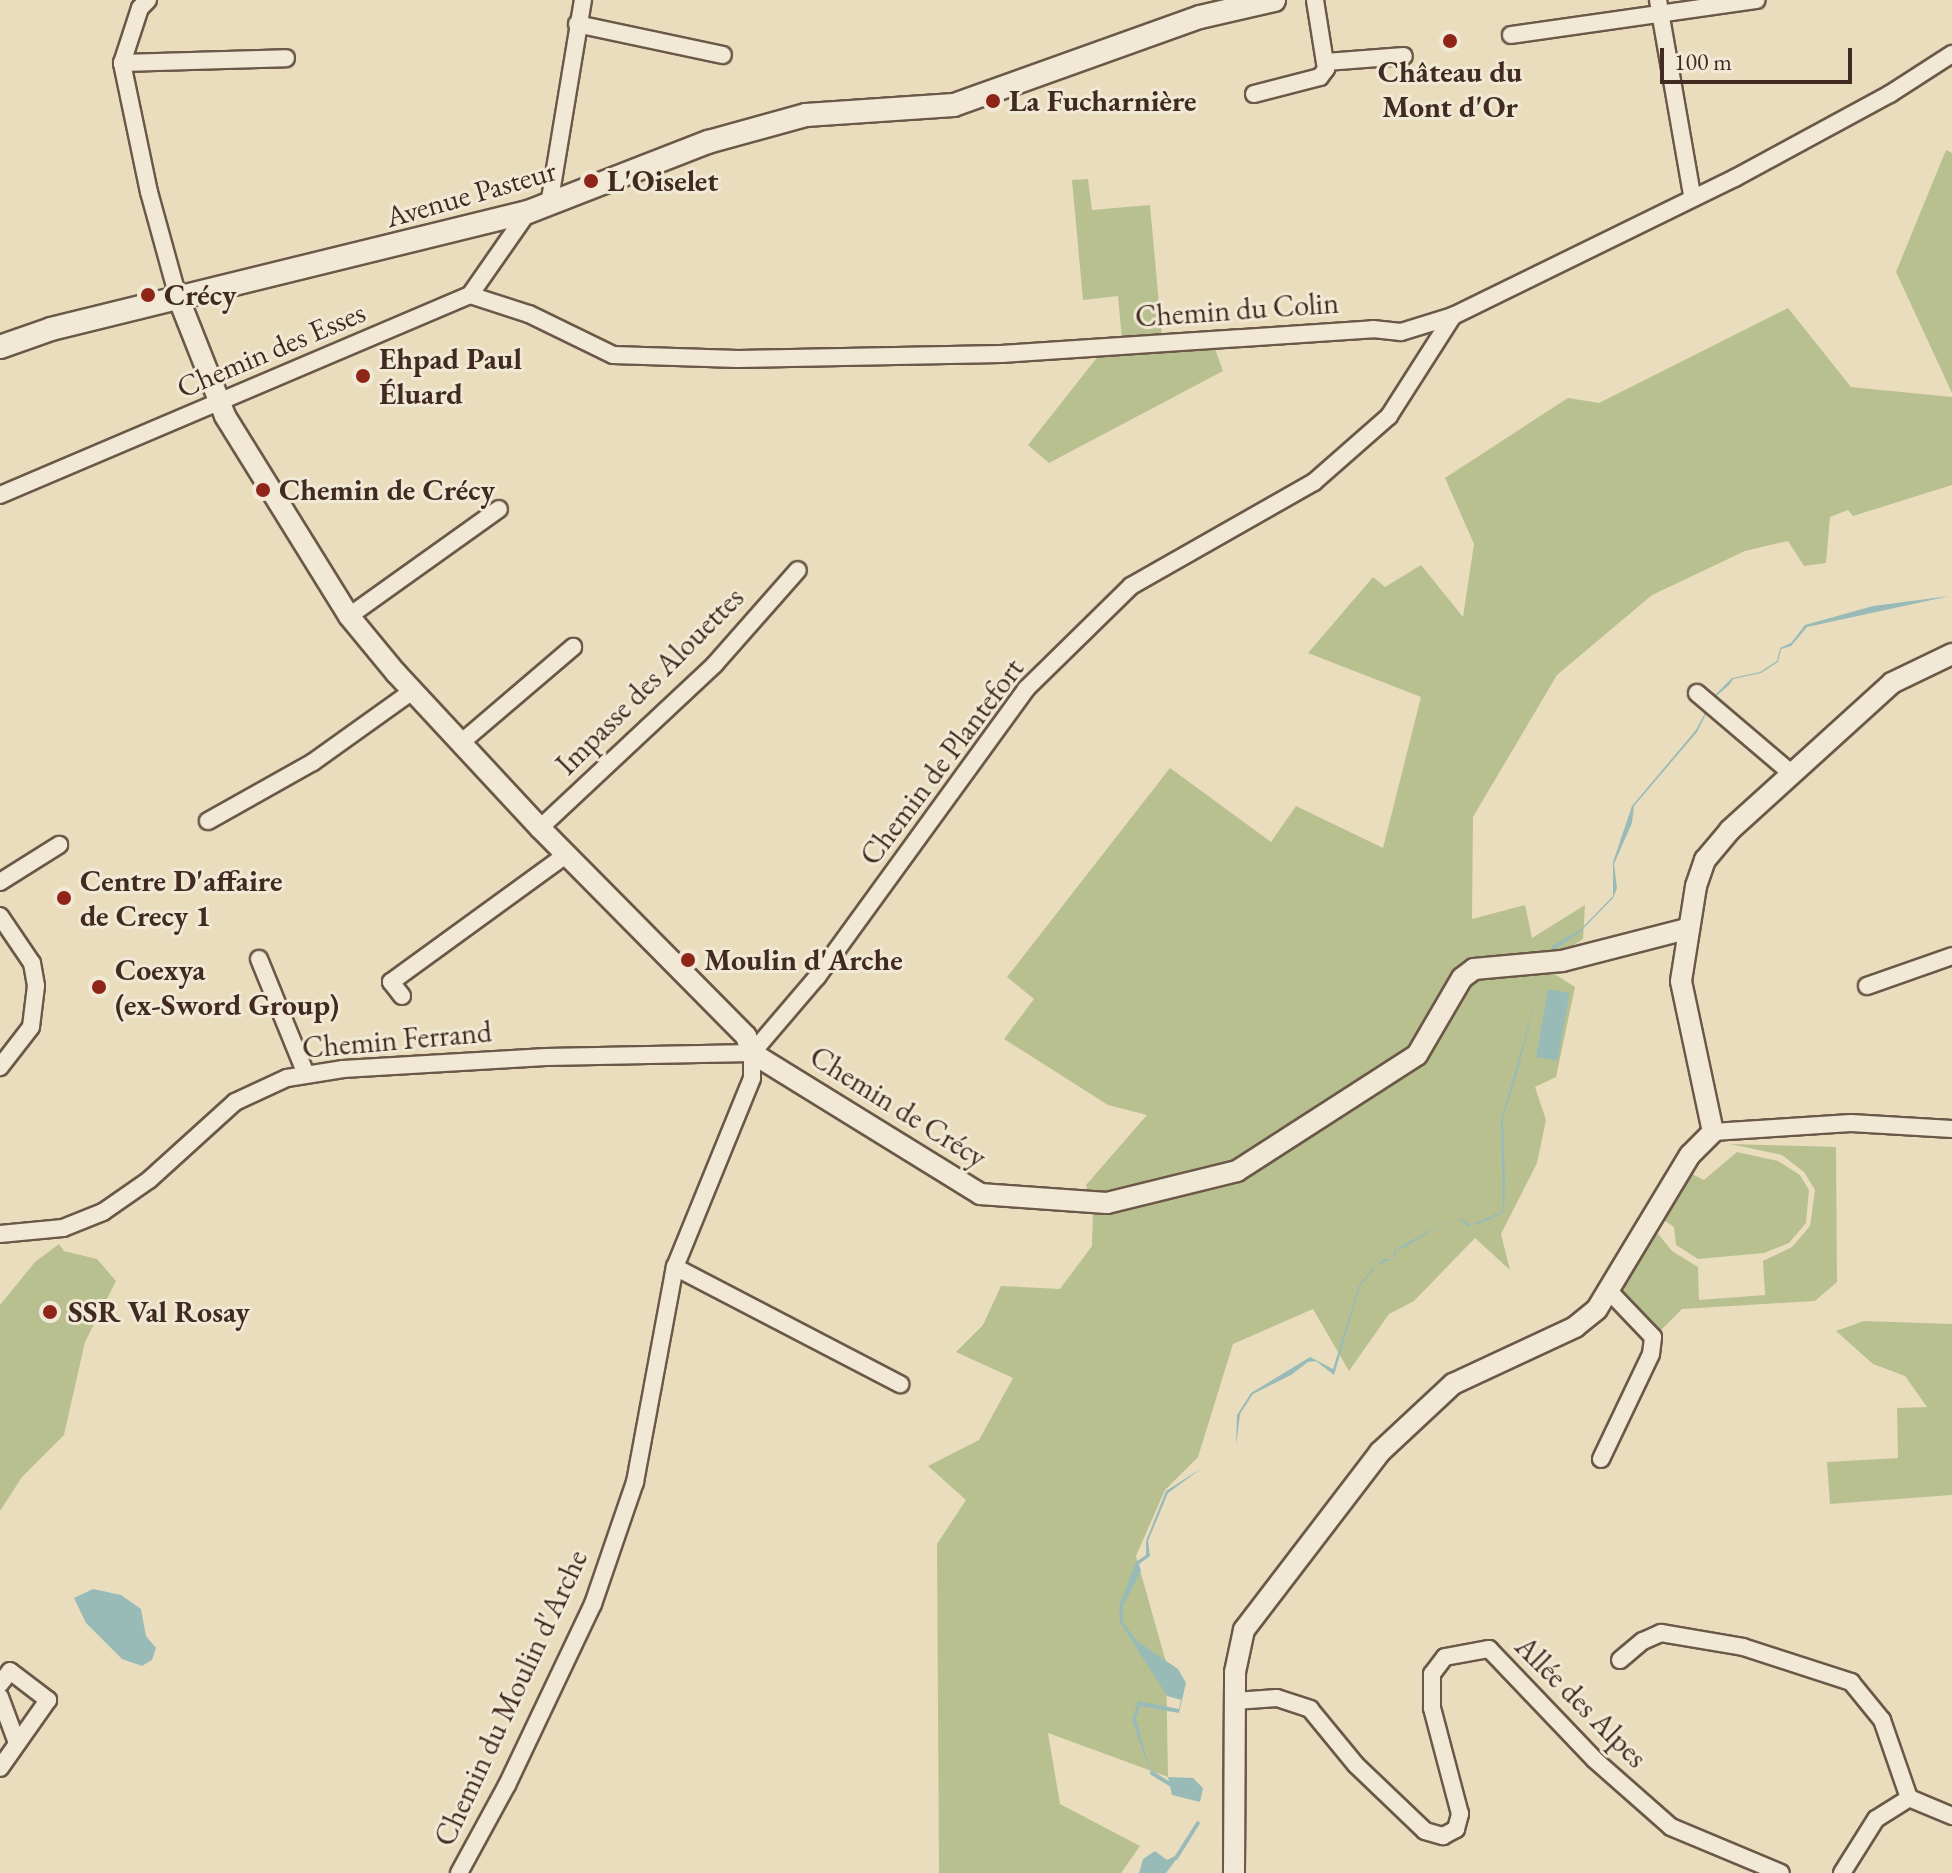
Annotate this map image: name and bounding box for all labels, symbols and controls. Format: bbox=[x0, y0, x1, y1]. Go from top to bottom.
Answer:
marker: Château du Mont d'Or bbox=[1441, 32, 1459, 50]
scale bar bbox=[1664, 32, 1856, 82]
text: 100 m bbox=[1674, 46, 1732, 77]
place label: Château du Mont d'Or bbox=[1378, 54, 1522, 124]
place label: La Fucharnière bbox=[1009, 83, 1197, 119]
marker: La Fucharnière bbox=[984, 92, 1002, 110]
street label: Avenue Pasteur bbox=[382, 152, 560, 236]
place label: L'Oiselet bbox=[607, 163, 718, 199]
marker: L'Oiselet bbox=[582, 172, 600, 190]
place label: Crécy bbox=[164, 277, 236, 313]
street label: Chemin du Colin bbox=[1134, 285, 1340, 335]
marker: Crécy bbox=[139, 286, 157, 304]
street label: Chemin des Esses bbox=[171, 294, 371, 406]
place label: Ehpad Paul Éluard bbox=[379, 341, 522, 412]
marker: Ehpad Paul Éluard bbox=[354, 367, 372, 385]
place label: Chemin de Crécy bbox=[279, 472, 495, 508]
marker: Chemin de Crécy bbox=[254, 481, 272, 499]
street label: Impasse des Alouettes bbox=[549, 580, 751, 782]
street label: Chemin de Plantefort bbox=[853, 651, 1031, 873]
place label: Centre D'affaire de Crecy 1 bbox=[80, 863, 282, 934]
marker: Centre D'affaire de Crecy 1 bbox=[55, 889, 73, 907]
place label: Moulin d'Arche bbox=[704, 942, 903, 978]
marker: Moulin d'Arche bbox=[679, 951, 697, 969]
place label: Coexya (ex-Sword Group) bbox=[115, 952, 339, 1022]
marker: Coexya (ex-Sword Group) bbox=[90, 978, 108, 996]
street label: Chemin Ferrand bbox=[301, 1014, 493, 1066]
street label: Chemin de Crécy bbox=[803, 1038, 993, 1176]
place label: SSR Val Rosay bbox=[68, 1294, 250, 1330]
marker: SSR Val Rosay bbox=[39, 1301, 61, 1323]
street label: Chemin du Moulin d'Arche bbox=[426, 1544, 596, 1852]
street label: Allée des Alpes bbox=[1508, 1629, 1654, 1775]

